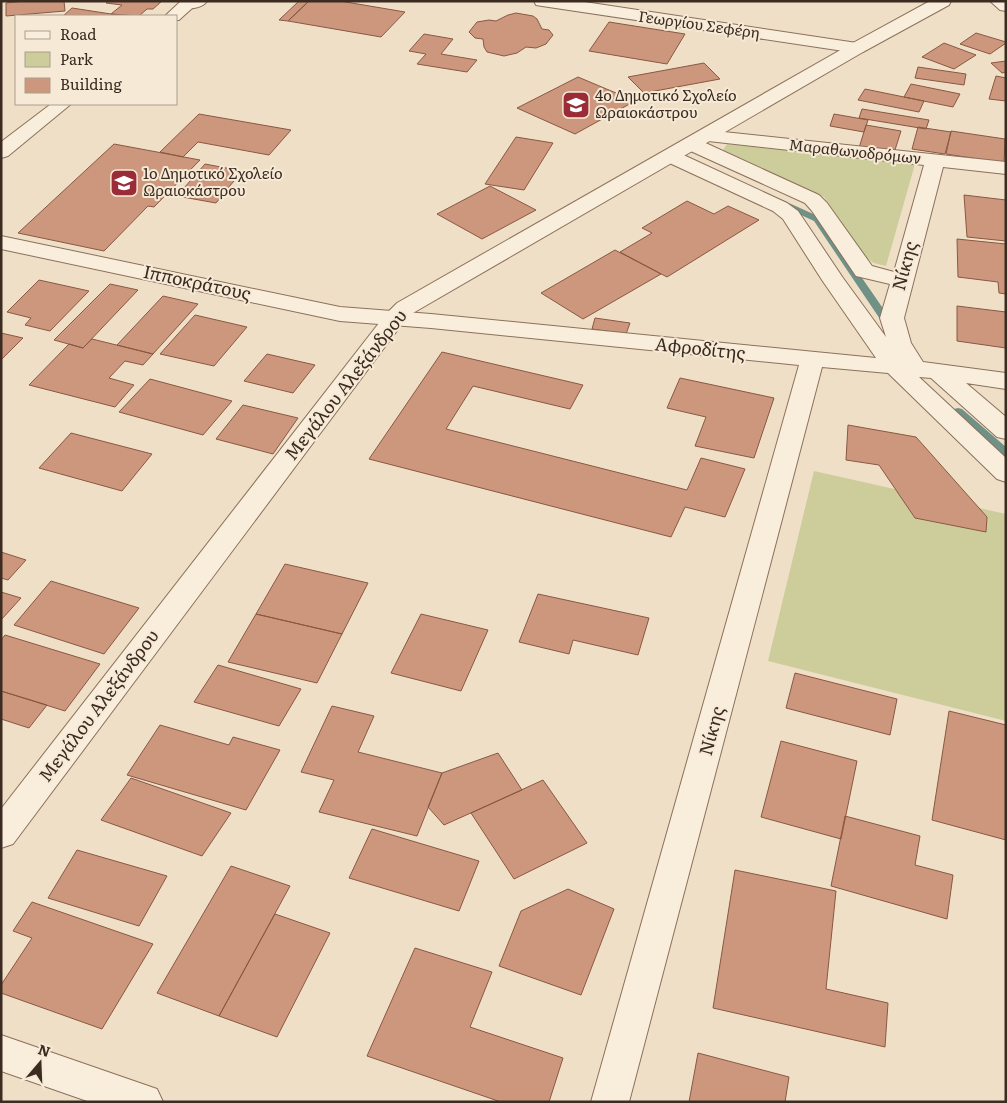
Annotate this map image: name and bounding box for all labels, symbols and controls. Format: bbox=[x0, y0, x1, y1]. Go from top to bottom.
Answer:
street label: Γεωργίου Σεφέρη bbox=[637, 4, 761, 43]
legend bbox=[15, 15, 178, 105]
text: Road bbox=[60, 22, 96, 45]
text: Park bbox=[60, 47, 94, 70]
text: Building bbox=[60, 72, 122, 95]
place label: 4ο Δημοτικό Σχολείο Ωραιοκάστρου bbox=[595, 83, 737, 123]
school or university icon: 4ο Δημοτικό Σχολείο Ωραιοκάστρου bbox=[561, 90, 591, 120]
street label: Μαραθωνοδρόμων bbox=[788, 132, 922, 169]
place label: 1ο Δημοτικό Σχολείο Ωραιοκάστρου bbox=[143, 161, 283, 201]
school or university icon: 1ο Δημοτικό Σχολείο Ωραιοκάστρου bbox=[109, 168, 139, 198]
street label: Νίκης bbox=[884, 238, 923, 293]
street label: Ιπποκράτους bbox=[141, 257, 254, 306]
street label: Μεγάλου Αλεξάνδρου bbox=[277, 303, 412, 465]
street label: Αφροδίτης bbox=[654, 329, 747, 366]
street label: Μεγάλου Αλεξάνδρου bbox=[31, 623, 164, 787]
street label: Νίκης bbox=[691, 703, 730, 758]
north arrow bbox=[15, 1038, 65, 1088]
text: N bbox=[36, 1038, 54, 1061]

